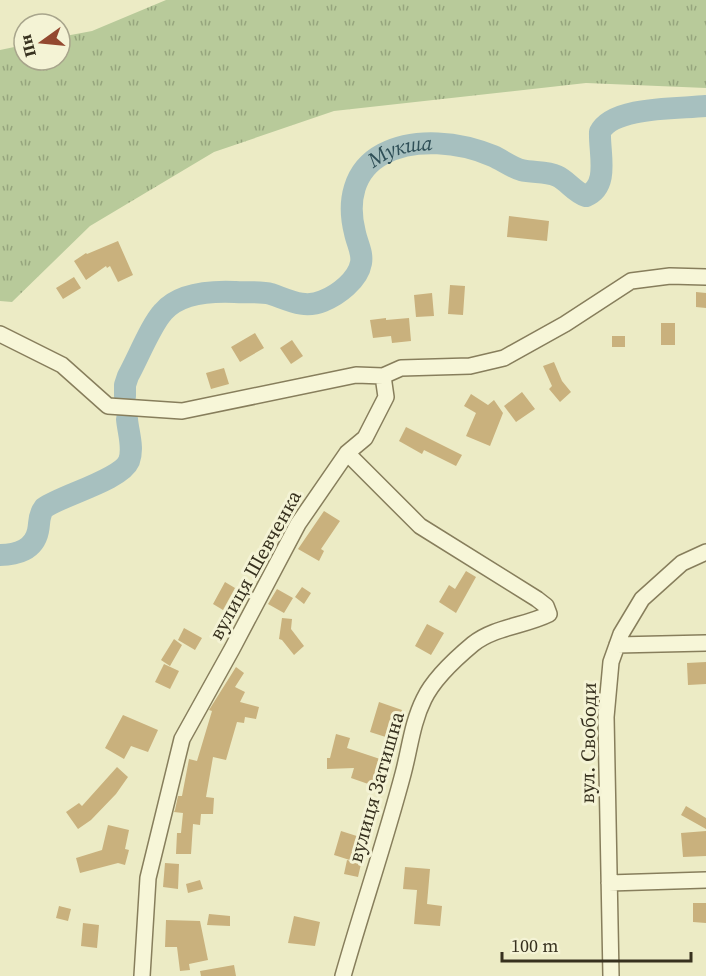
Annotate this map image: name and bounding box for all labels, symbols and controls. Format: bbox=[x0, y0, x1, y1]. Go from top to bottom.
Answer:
north arrow bbox=[12, 12, 72, 72]
text: Пн bbox=[14, 32, 41, 60]
water label: Мукша bbox=[360, 128, 433, 175]
street label: вулиця Шевченка bbox=[202, 484, 308, 645]
street label: вул. Свободи bbox=[573, 682, 603, 804]
street label: вулиця Затишна bbox=[341, 707, 411, 866]
scale bar bbox=[502, 925, 691, 963]
text: 100 m bbox=[511, 933, 558, 958]

